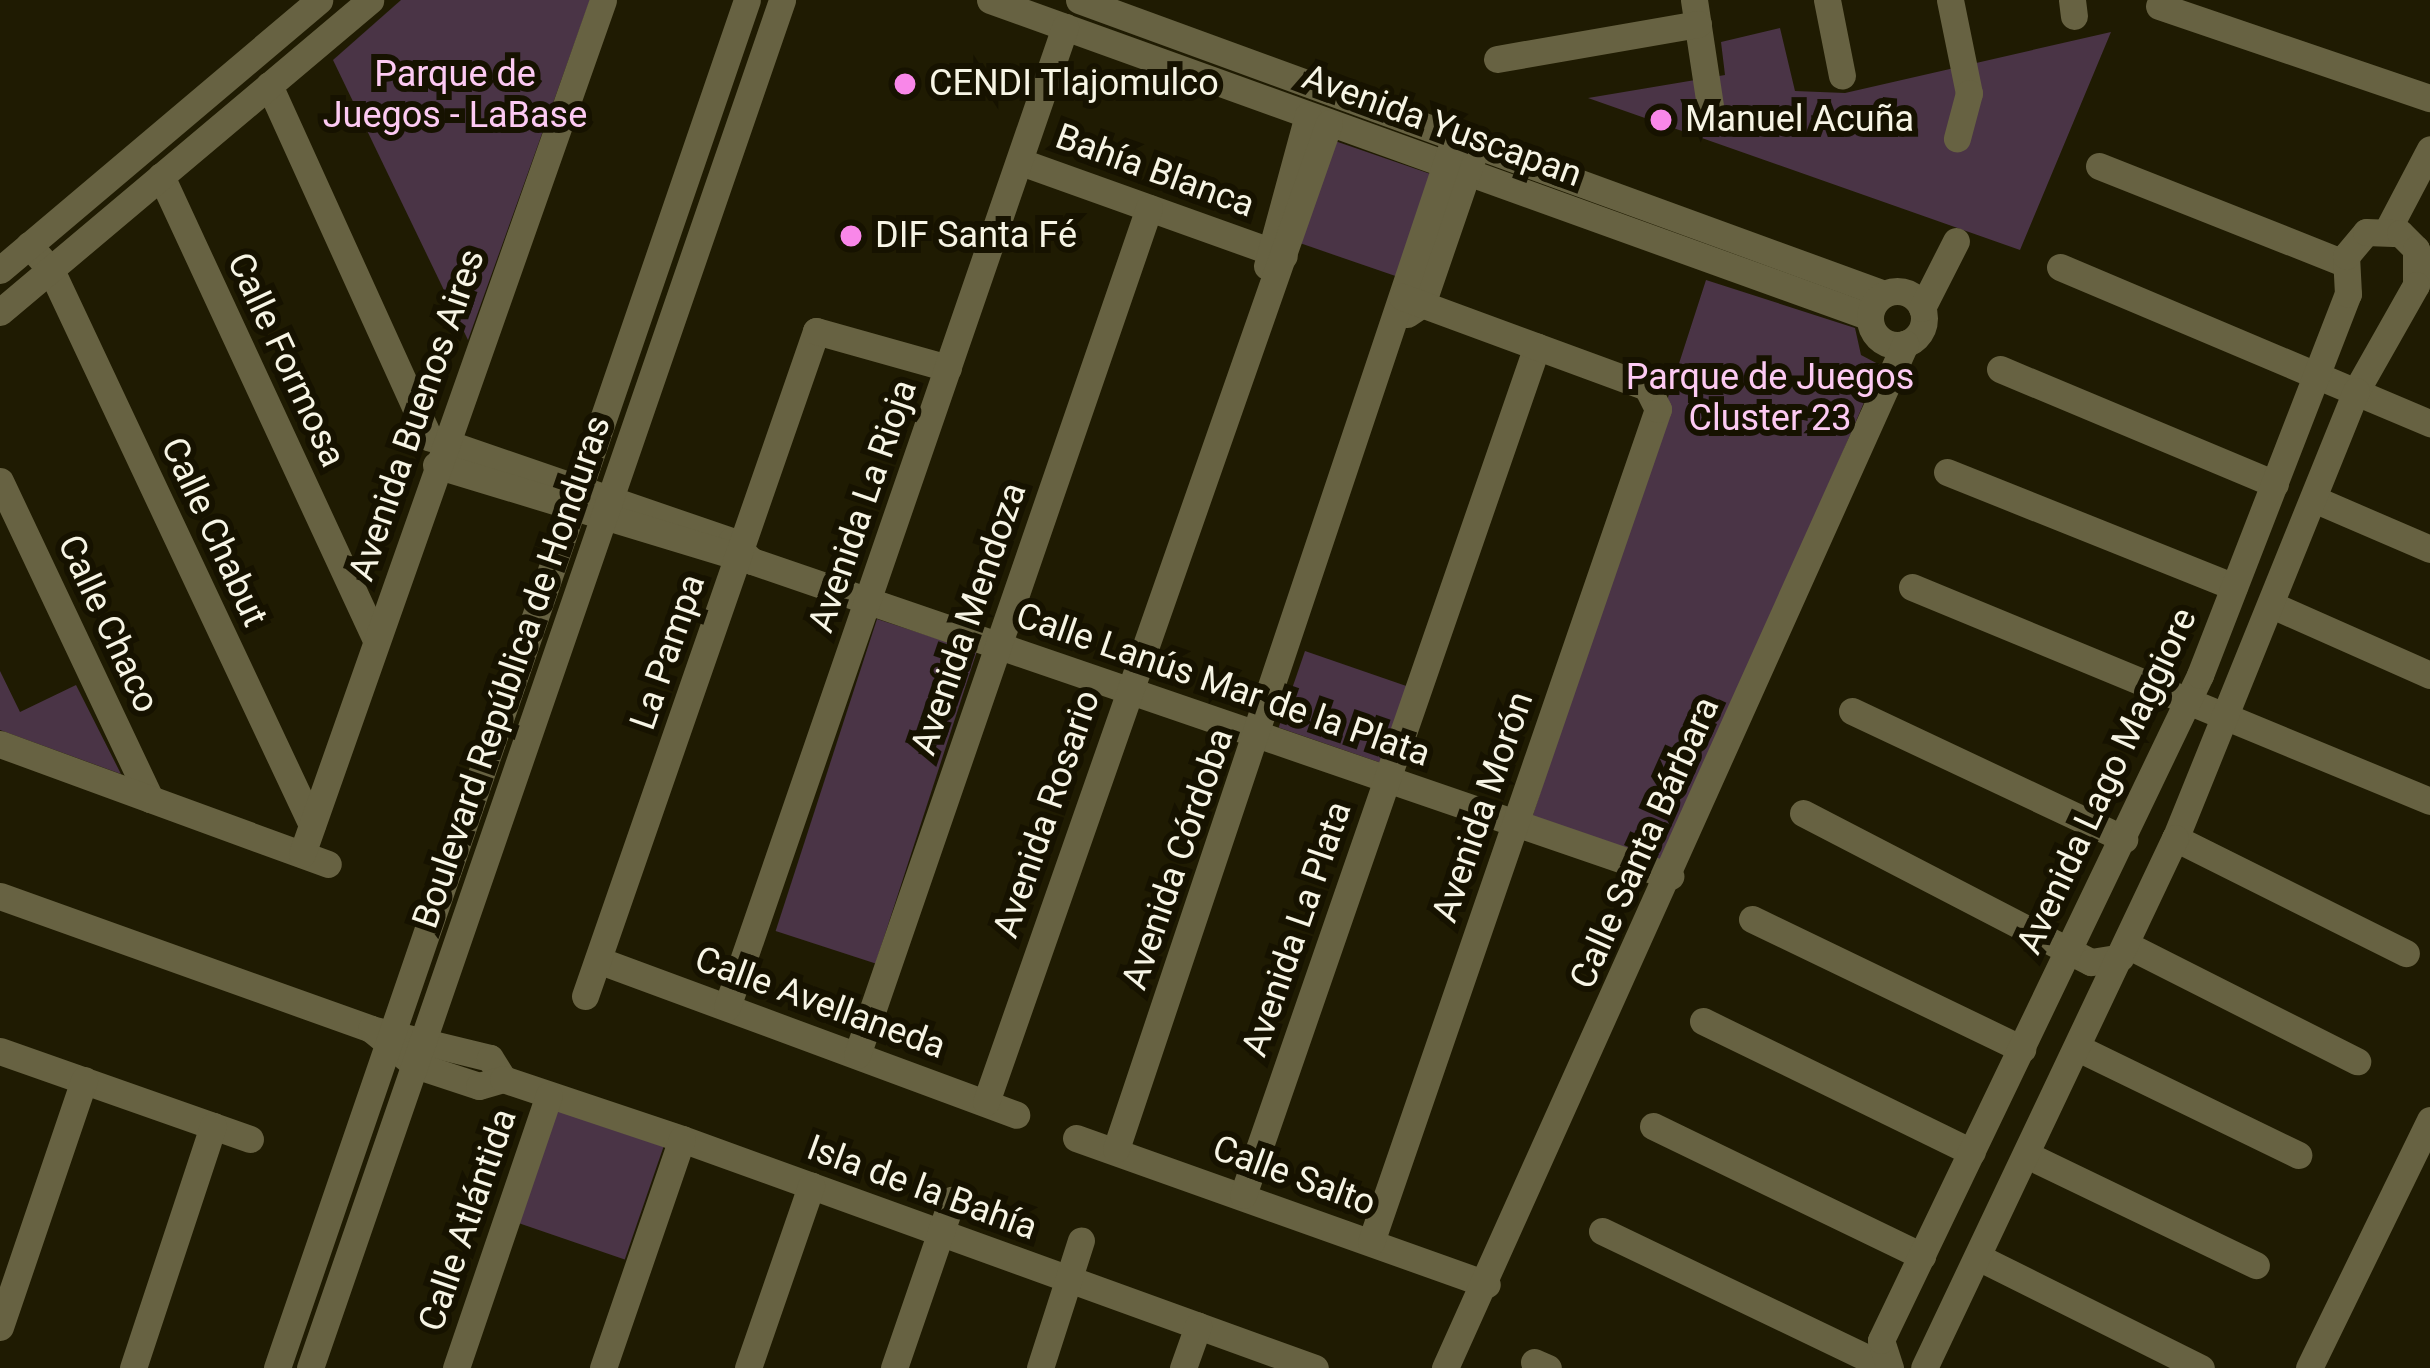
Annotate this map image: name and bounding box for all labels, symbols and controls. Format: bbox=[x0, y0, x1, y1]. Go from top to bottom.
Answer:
park label: Parque de Juegos - LaBase bbox=[323, 52, 587, 137]
street label: Avenida Yuscapan bbox=[1297, 55, 1587, 197]
place label: CENDI Tlajomulco bbox=[929, 62, 1219, 106]
marker: CENDI Tlajomulco bbox=[892, 71, 918, 97]
place label: Manuel Acuña bbox=[1685, 98, 1914, 142]
marker: Manuel Acuña bbox=[1648, 107, 1674, 133]
street label: Bahía Blanca bbox=[1050, 115, 1260, 227]
place label: DIF Santa Fé bbox=[875, 214, 1077, 258]
marker: DIF Santa Fé bbox=[838, 223, 864, 249]
street label: Avenida Buenos Aires bbox=[340, 244, 494, 586]
street label: Calle Formosa bbox=[218, 246, 354, 474]
park label: Parque de Juegos Cluster 23 bbox=[1626, 355, 1914, 440]
street label: Avenida La Rioja bbox=[800, 374, 926, 638]
street label: Boulevard República de Honduras bbox=[404, 410, 620, 934]
street label: Calle Chabut bbox=[151, 431, 277, 633]
street label: Avenida Mendoza bbox=[902, 477, 1036, 761]
street label: Calle Chaco bbox=[48, 528, 168, 720]
street label: La Pampa bbox=[621, 569, 715, 735]
street label: Calle Lanús Mar de la Plata bbox=[1010, 594, 1436, 776]
street label: Avenida Lago Maggiore bbox=[2008, 601, 2206, 961]
street label: Avenida Rosario bbox=[984, 685, 1110, 943]
street label: Avenida Morón bbox=[1423, 686, 1543, 928]
street label: Calle Santa Bárbara bbox=[1561, 690, 1729, 996]
street label: Avenida Córdoba bbox=[1113, 723, 1243, 995]
street label: Avenida La Plata bbox=[1233, 796, 1361, 1062]
street label: Calle Avellaneda bbox=[689, 938, 951, 1068]
street label: Calle Atlántida bbox=[410, 1103, 526, 1337]
street label: Isla de la Bahía bbox=[801, 1126, 1043, 1250]
street label: Calle Salto bbox=[1207, 1127, 1381, 1225]

